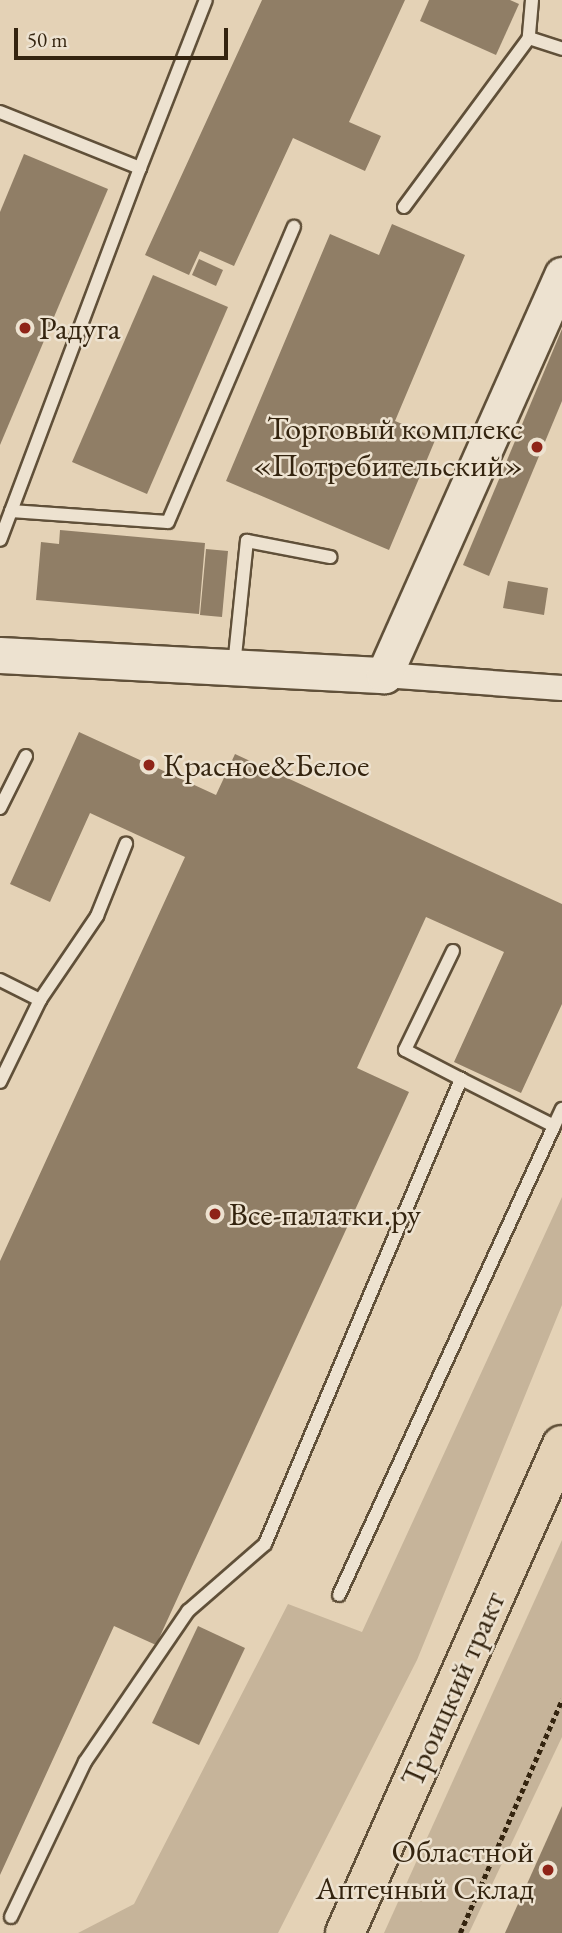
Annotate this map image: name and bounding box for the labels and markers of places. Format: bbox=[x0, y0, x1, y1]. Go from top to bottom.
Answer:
place label: Радуга bbox=[39, 309, 121, 347]
marker: Радуга bbox=[17, 320, 33, 336]
place label: Торговый комплекс «Потребительский» bbox=[253, 410, 523, 485]
marker: Торговый комплекс «Потребительский» bbox=[529, 439, 545, 455]
place label: Красное&Белое bbox=[163, 746, 370, 784]
marker: Красное&Белое bbox=[141, 757, 157, 773]
place label: Все-палатки.ру bbox=[229, 1195, 421, 1233]
marker: Все-палатки.ру bbox=[207, 1206, 223, 1222]
place label: Областной Аптечный Склад bbox=[316, 1833, 534, 1908]
marker: Областной Аптечный Склад bbox=[540, 1862, 556, 1878]

